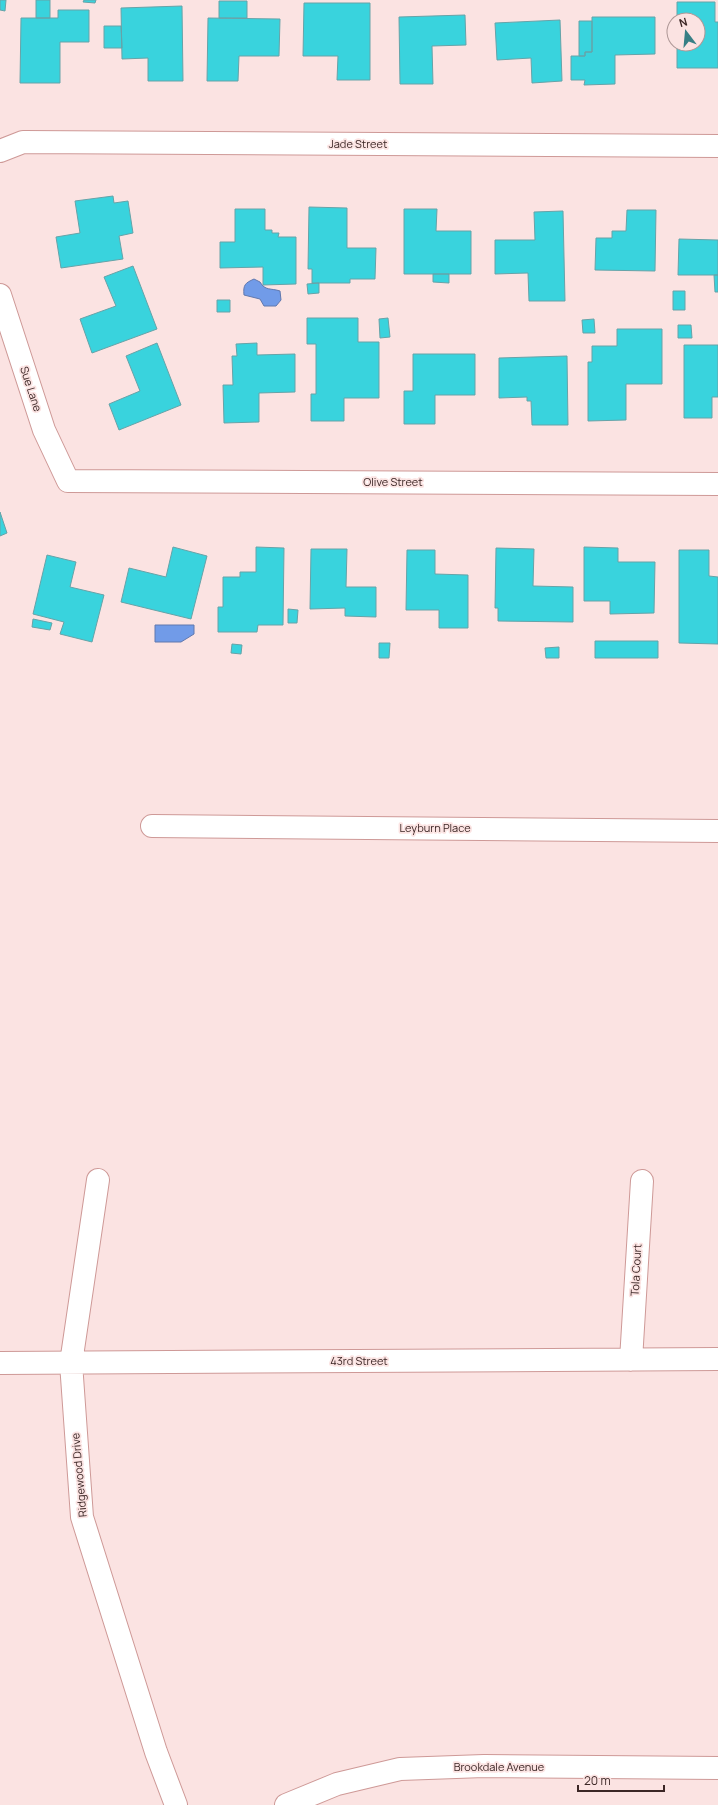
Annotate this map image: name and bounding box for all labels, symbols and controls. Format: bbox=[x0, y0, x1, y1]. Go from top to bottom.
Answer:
north arrow bbox=[666, 12, 706, 52]
text: N bbox=[677, 14, 689, 30]
street label: Jade Street bbox=[329, 136, 387, 151]
street label: Sue Lane bbox=[17, 364, 46, 414]
street label: Olive Street bbox=[363, 474, 423, 489]
street label: Leyburn Place bbox=[399, 820, 471, 835]
street label: Tola Court bbox=[627, 1243, 644, 1297]
street label: 43rd Street bbox=[330, 1353, 388, 1368]
street label: Ridgewood Drive bbox=[67, 1432, 90, 1518]
street label: Brookdale Avenue bbox=[454, 1759, 545, 1774]
scale bar bbox=[578, 1767, 664, 1793]
text: 20 m bbox=[584, 1772, 611, 1789]

